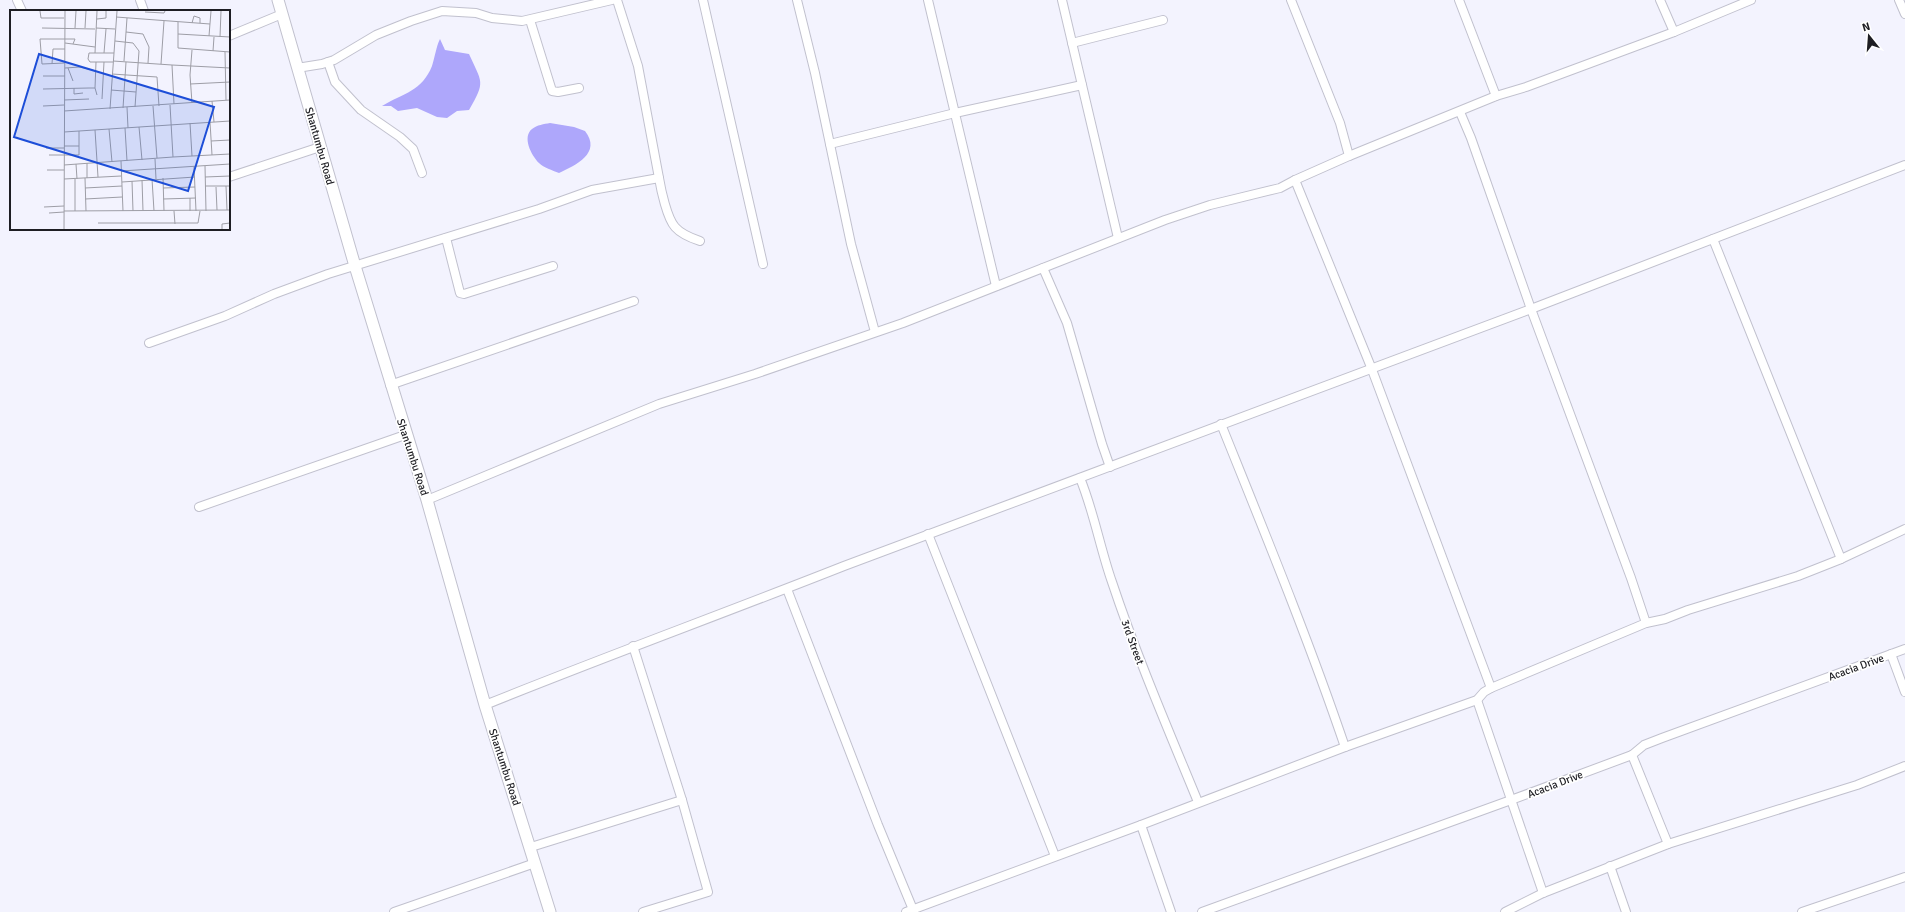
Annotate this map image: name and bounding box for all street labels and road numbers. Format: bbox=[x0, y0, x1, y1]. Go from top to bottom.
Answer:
street label: Shantumbu Road bbox=[302, 106, 337, 187]
street label: Shantumbu Road bbox=[394, 417, 431, 497]
street label: 3rd Street bbox=[1118, 618, 1147, 667]
street label: Acacia Drive bbox=[1827, 651, 1886, 684]
street label: Shantumbu Road bbox=[486, 727, 523, 807]
street label: Acacia Drive bbox=[1526, 768, 1585, 801]

